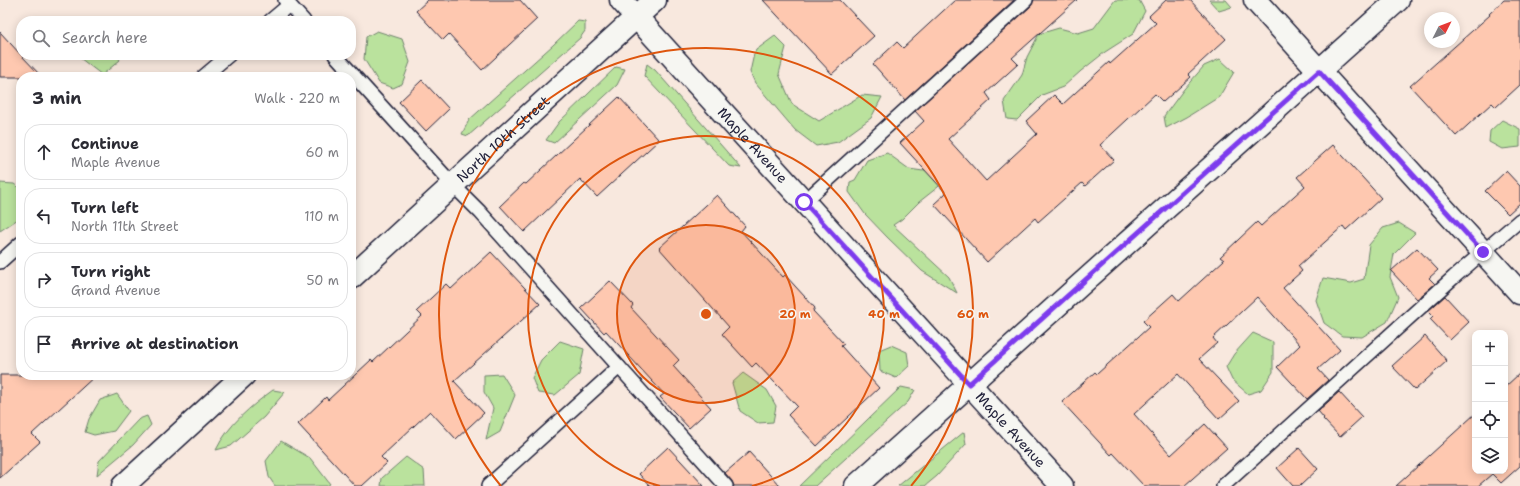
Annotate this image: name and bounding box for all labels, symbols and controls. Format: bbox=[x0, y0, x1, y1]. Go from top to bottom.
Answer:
north arrow bbox=[1424, 12, 1460, 48]
search box bbox=[16, 16, 356, 60]
icon: search bbox=[30, 27, 52, 49]
text: Search here bbox=[62, 28, 148, 48]
text: 3 min bbox=[32, 87, 82, 109]
text: Walk · 220 m bbox=[254, 90, 340, 107]
street label: North 10th Street bbox=[453, 92, 554, 186]
street label: Maple Avenue bbox=[714, 103, 792, 187]
text: Continue bbox=[71, 134, 139, 154]
icon: ahead bbox=[33, 141, 55, 163]
text: 60 m bbox=[306, 144, 339, 161]
text: Maple Avenue bbox=[71, 154, 160, 171]
route start bbox=[795, 193, 813, 211]
text: Turn left bbox=[71, 198, 139, 218]
icon: left bbox=[33, 205, 55, 227]
text: 110 m bbox=[304, 208, 339, 225]
text: North 11th Street bbox=[71, 218, 179, 235]
route end bbox=[1474, 243, 1492, 261]
text: Turn right bbox=[71, 262, 151, 282]
icon: right bbox=[33, 269, 55, 291]
text: 50 m bbox=[306, 272, 339, 289]
text: Grand Avenue bbox=[71, 282, 161, 299]
text: 20 m bbox=[779, 306, 811, 322]
text: 40 m bbox=[868, 306, 900, 322]
text: 60 m bbox=[957, 306, 989, 322]
centre of rings bbox=[699, 307, 713, 321]
map controls bbox=[1472, 330, 1508, 474]
button: + bbox=[1472, 330, 1508, 366]
icon: arrive bbox=[33, 333, 55, 355]
text: Arrive at destination bbox=[71, 334, 239, 354]
button: − bbox=[1472, 366, 1508, 402]
street label: Maple Avenue bbox=[972, 388, 1050, 471]
button: locate bbox=[1472, 402, 1508, 438]
button: layers bbox=[1472, 438, 1508, 474]

